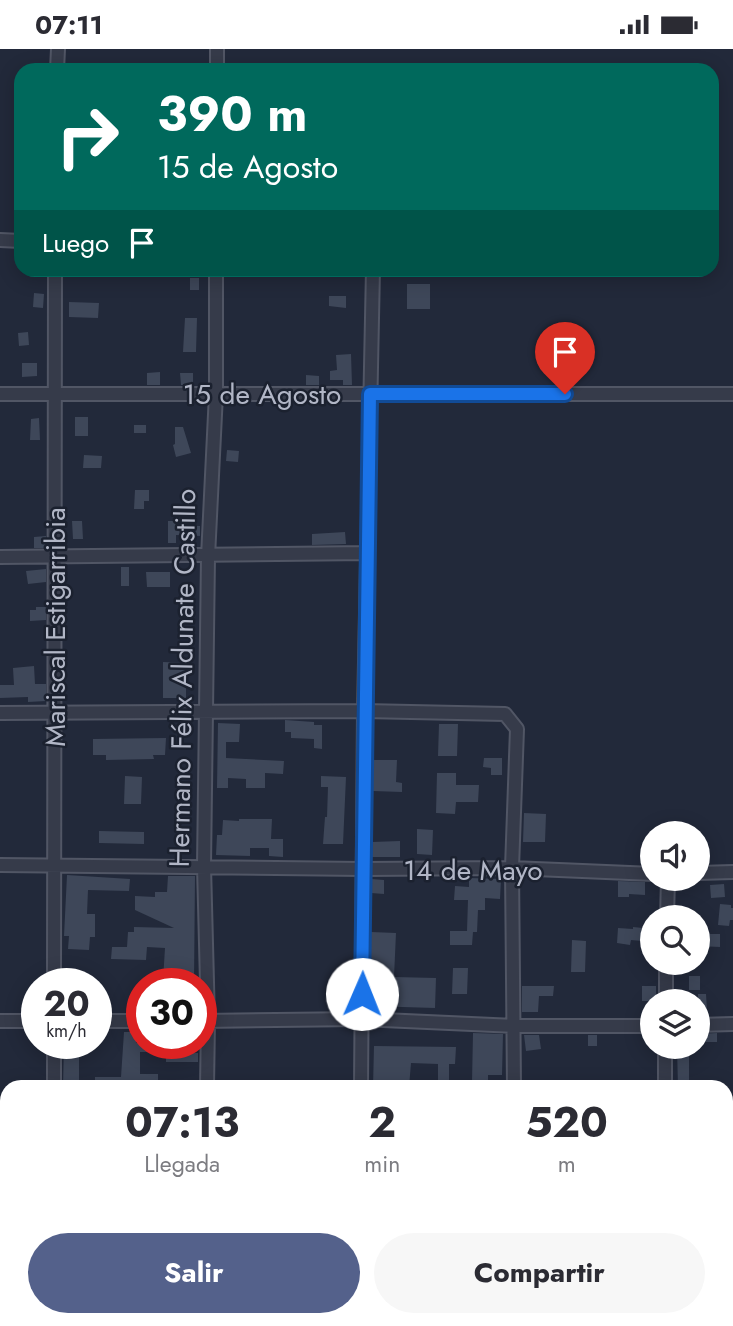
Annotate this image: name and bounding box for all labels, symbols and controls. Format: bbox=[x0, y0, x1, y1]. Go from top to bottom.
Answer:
text: 07:11 bbox=[35, 6, 103, 44]
text: 390 m bbox=[157, 79, 308, 149]
icon: right bbox=[42, 91, 133, 182]
text: 15 de Agosto bbox=[157, 144, 338, 190]
text: Luego bbox=[42, 224, 109, 262]
icon: arrive bbox=[123, 224, 161, 262]
pin bbox=[535, 322, 595, 394]
icon: arrive bbox=[546, 333, 584, 371]
street label: 15 de Agosto bbox=[183, 374, 341, 415]
street label: Hermano Félix Aldunate Castillo bbox=[159, 488, 206, 868]
street label: Mariscal Estigarribia bbox=[35, 507, 76, 747]
map controls bbox=[640, 821, 710, 1059]
button: sound bbox=[640, 821, 710, 891]
street label: 14 de Mayo bbox=[403, 850, 543, 891]
button: search bbox=[640, 905, 710, 975]
position arrow bbox=[325, 957, 399, 1031]
speed limit sign: 30 bbox=[126, 968, 217, 1059]
text: 20 bbox=[43, 979, 90, 1029]
button: layers bbox=[640, 989, 710, 1059]
text: km/h bbox=[46, 1018, 87, 1044]
text: 07:13 bbox=[125, 1092, 239, 1153]
text: 2 bbox=[369, 1092, 396, 1153]
text: 520 bbox=[525, 1092, 608, 1153]
text: Llegada bbox=[144, 1147, 220, 1181]
text: min bbox=[364, 1147, 400, 1181]
text: m bbox=[558, 1147, 576, 1181]
button: Salir bbox=[28, 1233, 360, 1313]
button: Compartir bbox=[374, 1233, 705, 1313]

